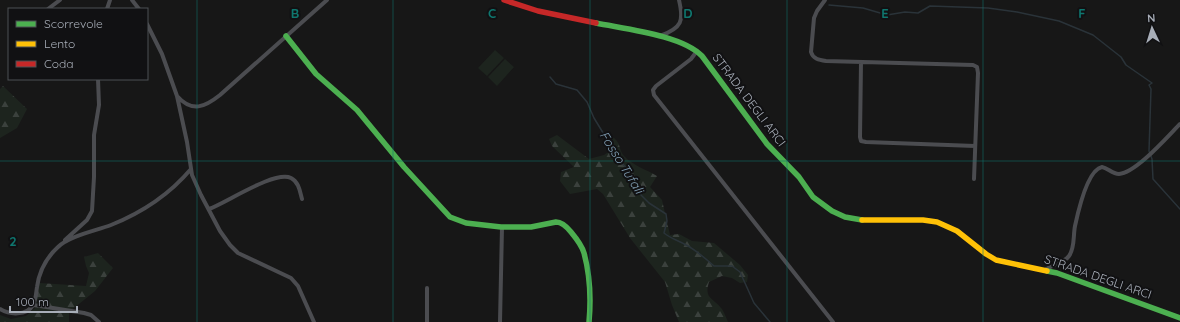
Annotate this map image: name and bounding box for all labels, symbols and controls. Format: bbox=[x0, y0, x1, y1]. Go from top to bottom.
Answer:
text: B bbox=[291, 5, 299, 21]
text: C bbox=[488, 5, 496, 21]
text: D bbox=[683, 5, 693, 21]
text: E bbox=[881, 5, 889, 21]
text: F bbox=[1078, 5, 1086, 21]
legend bbox=[8, 8, 148, 80]
north arrow bbox=[1132, 8, 1172, 48]
text: N bbox=[1147, 11, 1156, 25]
text: Scorrevole bbox=[44, 16, 103, 31]
text: Lento bbox=[44, 36, 75, 51]
street label: STRADA DEGLI ARCI bbox=[710, 50, 789, 149]
text: Coda bbox=[44, 56, 74, 71]
water label: Fosso Tufali bbox=[596, 128, 649, 198]
text: 2 bbox=[9, 233, 17, 249]
street label: STRADA DEGLI ARCI bbox=[1043, 251, 1154, 302]
scale bar bbox=[10, 288, 77, 314]
text: 100 m bbox=[16, 294, 49, 309]

